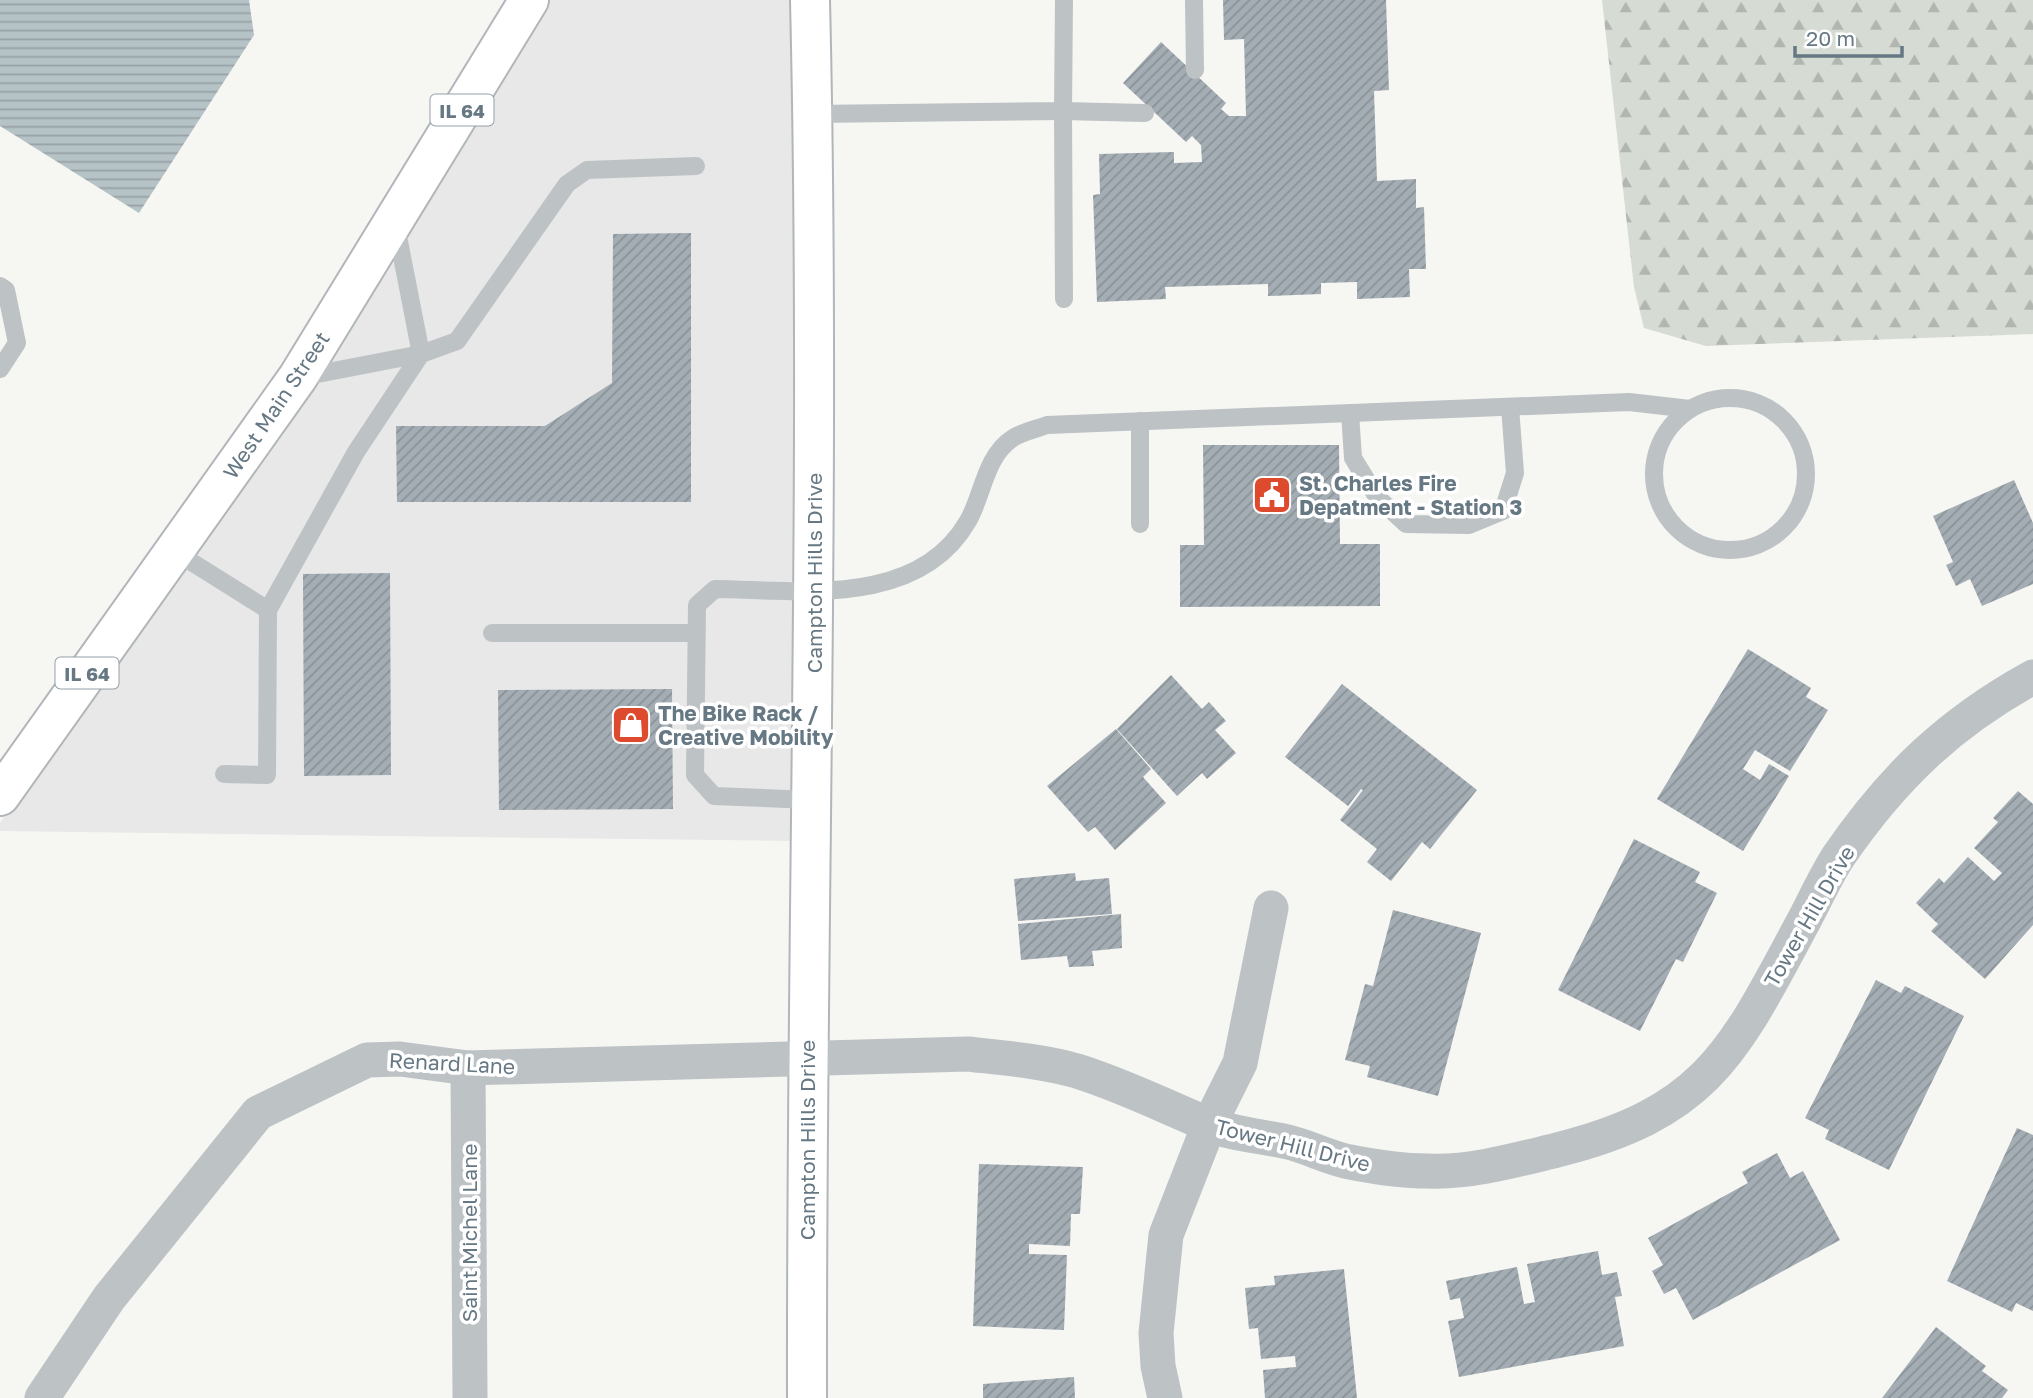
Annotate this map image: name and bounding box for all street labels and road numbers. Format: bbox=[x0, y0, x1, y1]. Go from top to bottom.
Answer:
road number: IL 64 bbox=[430, 94, 494, 125]
street label: West Main Street bbox=[217, 326, 335, 484]
street label: Campton Hills Drive bbox=[801, 473, 827, 673]
road number: IL 64 bbox=[56, 658, 119, 688]
street label: Tower Hill Drive bbox=[1758, 841, 1860, 991]
street label: Campton Hills Drive bbox=[794, 1040, 820, 1240]
street label: Renard Lane bbox=[388, 1047, 516, 1079]
street label: Tower Hill Drive bbox=[1213, 1113, 1373, 1177]
street label: Saint Michel Lane bbox=[456, 1144, 482, 1322]

